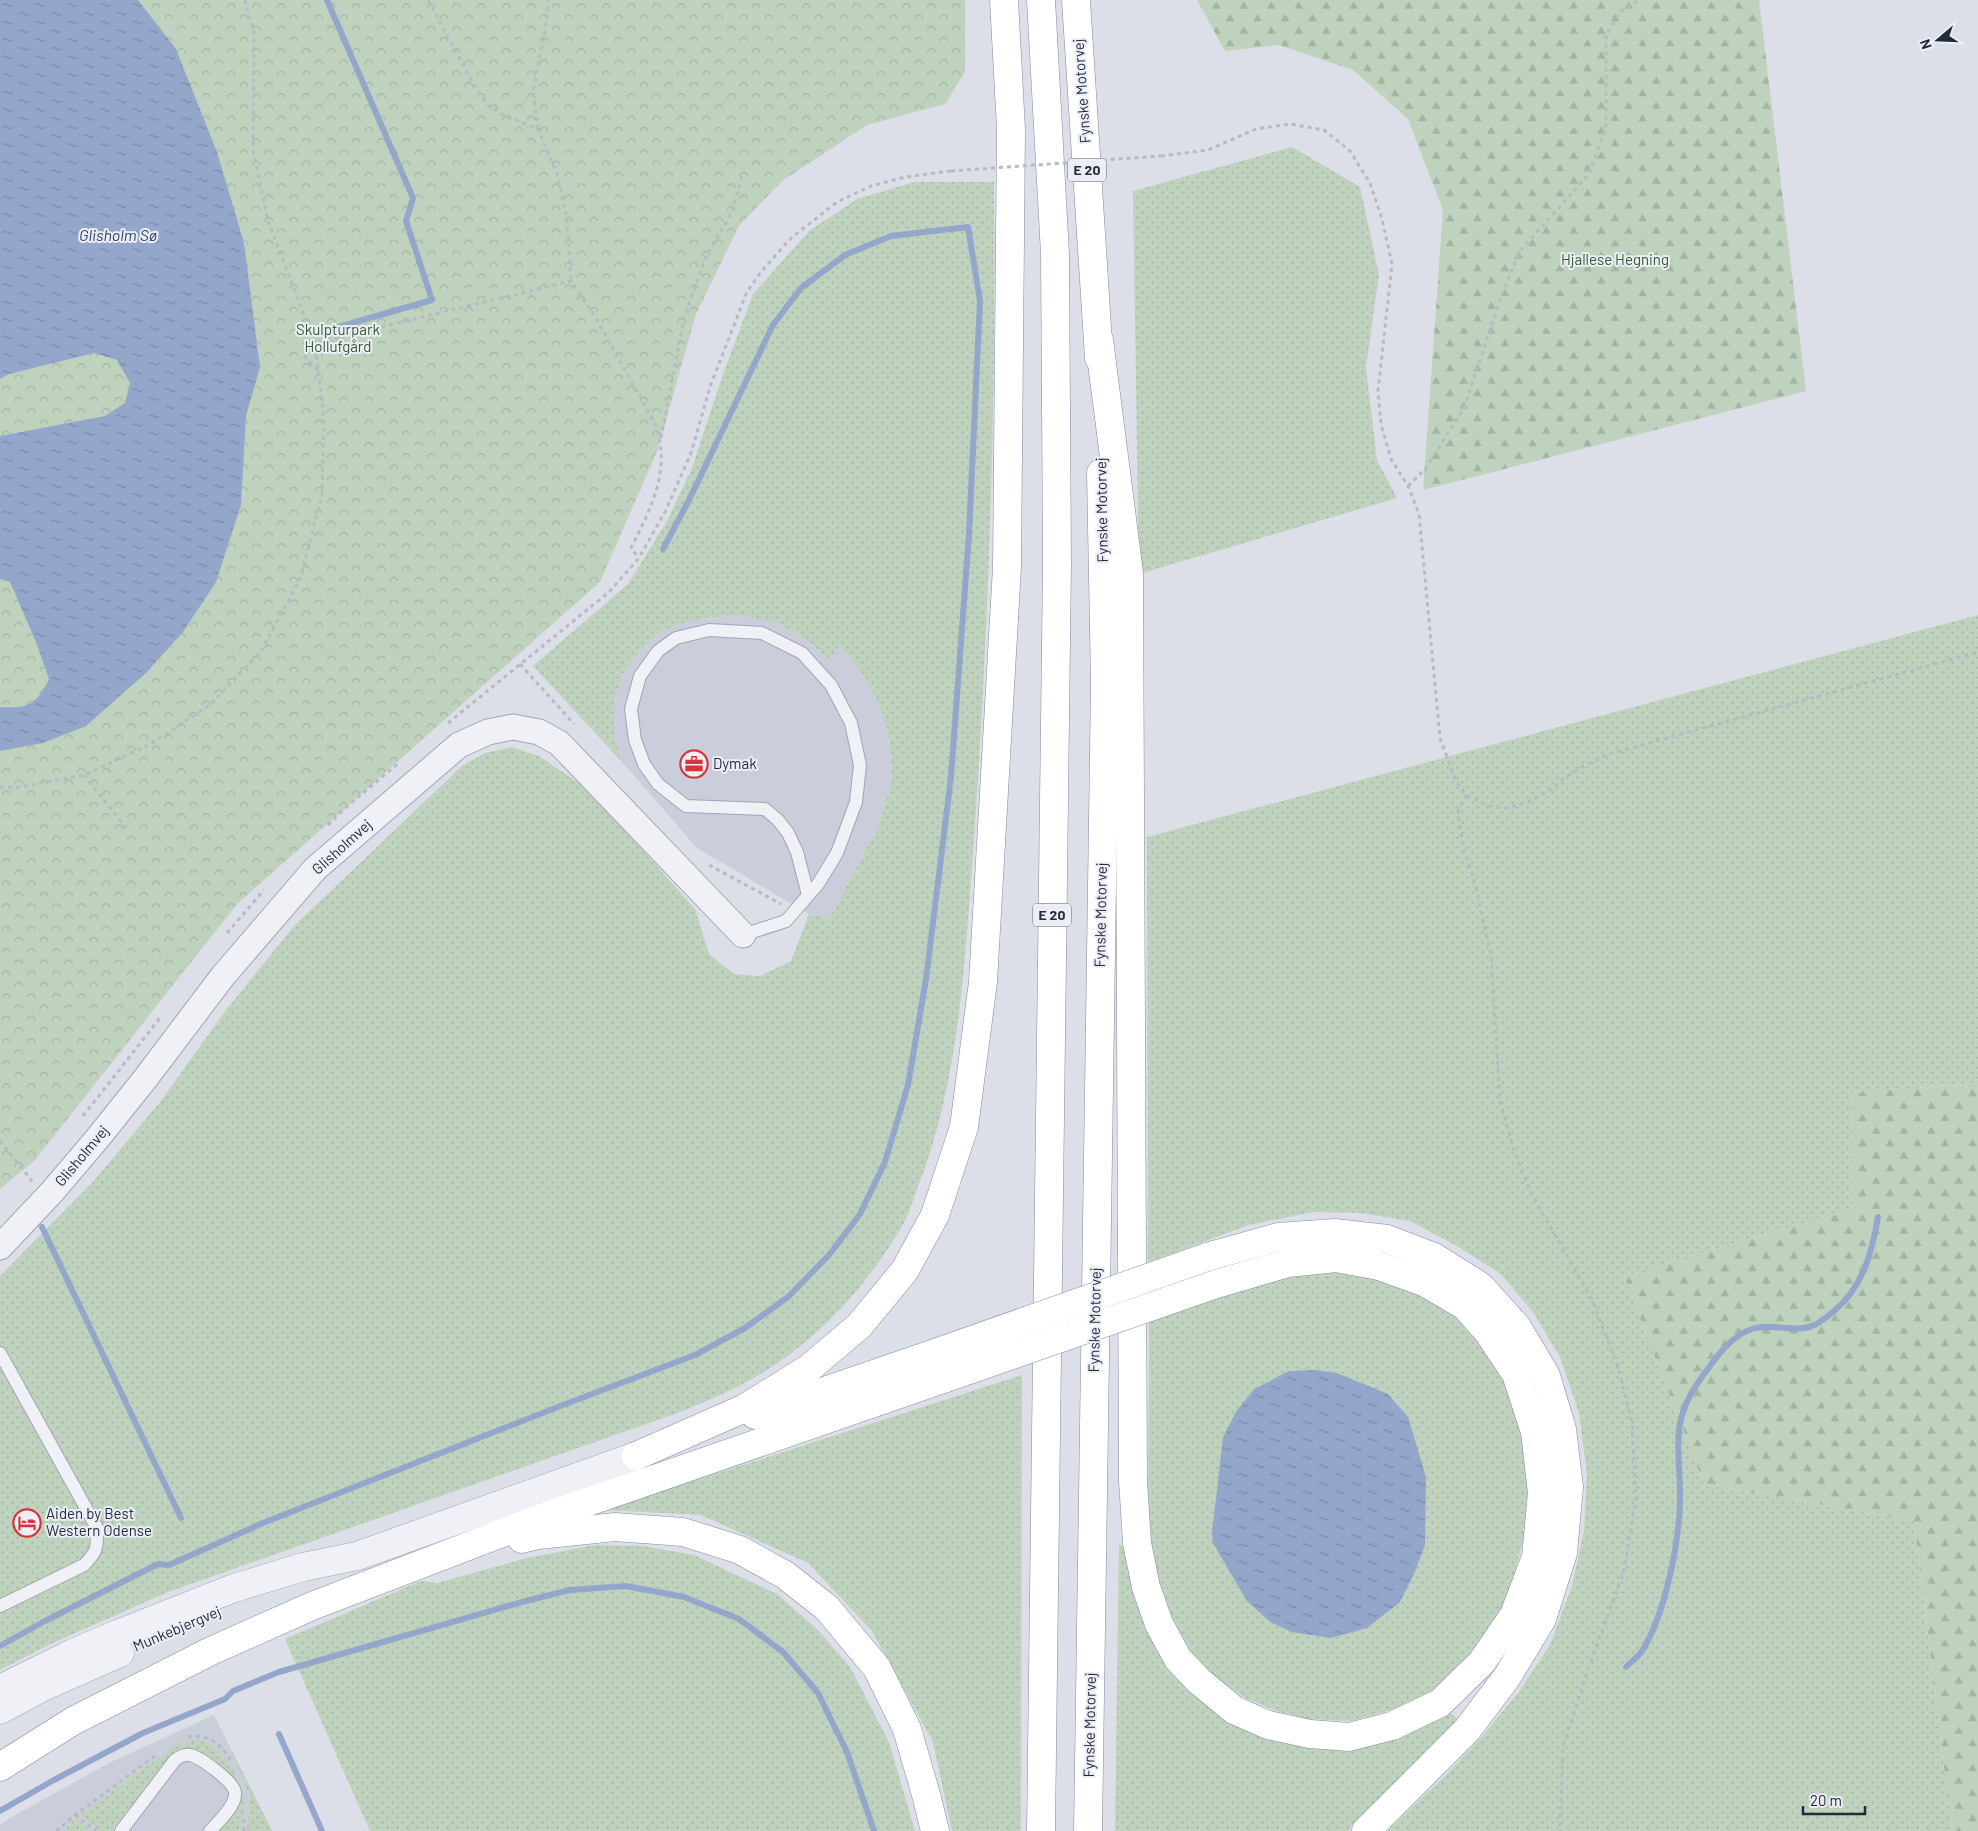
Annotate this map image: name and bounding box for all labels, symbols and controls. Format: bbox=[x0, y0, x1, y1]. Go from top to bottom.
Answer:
north arrow bbox=[1913, 15, 1963, 65]
text: N bbox=[1916, 37, 1935, 52]
street label: Fynske Motorvej bbox=[1068, 38, 1094, 144]
road number: E 20 bbox=[1068, 158, 1106, 182]
water label: Glisholm Sø bbox=[79, 225, 157, 244]
park label: Hjallese Hegning bbox=[1561, 250, 1669, 268]
park label: Skulpturpark Hollufgård bbox=[296, 320, 380, 355]
street label: Fynske Motorvej bbox=[1091, 457, 1111, 563]
office icon: Dymak bbox=[679, 749, 709, 779]
place label: Dymak bbox=[713, 754, 757, 772]
street label: Glisholmvej bbox=[308, 815, 375, 878]
street label: Fynske Motorvej bbox=[1090, 862, 1110, 968]
road number: E 20 bbox=[1033, 904, 1071, 926]
street label: Glisholmvej bbox=[51, 1121, 112, 1190]
street label: Fynske Motorvej bbox=[1084, 1267, 1104, 1373]
place label: Aiden by Best Western Odense bbox=[46, 1504, 152, 1539]
hotel icon: Aiden by Best Western Odense bbox=[12, 1508, 42, 1538]
street label: Munkebjergvej bbox=[130, 1601, 223, 1655]
street label: Fynske Motorvej bbox=[1079, 1672, 1099, 1778]
scale bar bbox=[1803, 1784, 1866, 1816]
text: 20 m bbox=[1810, 1791, 1842, 1809]

